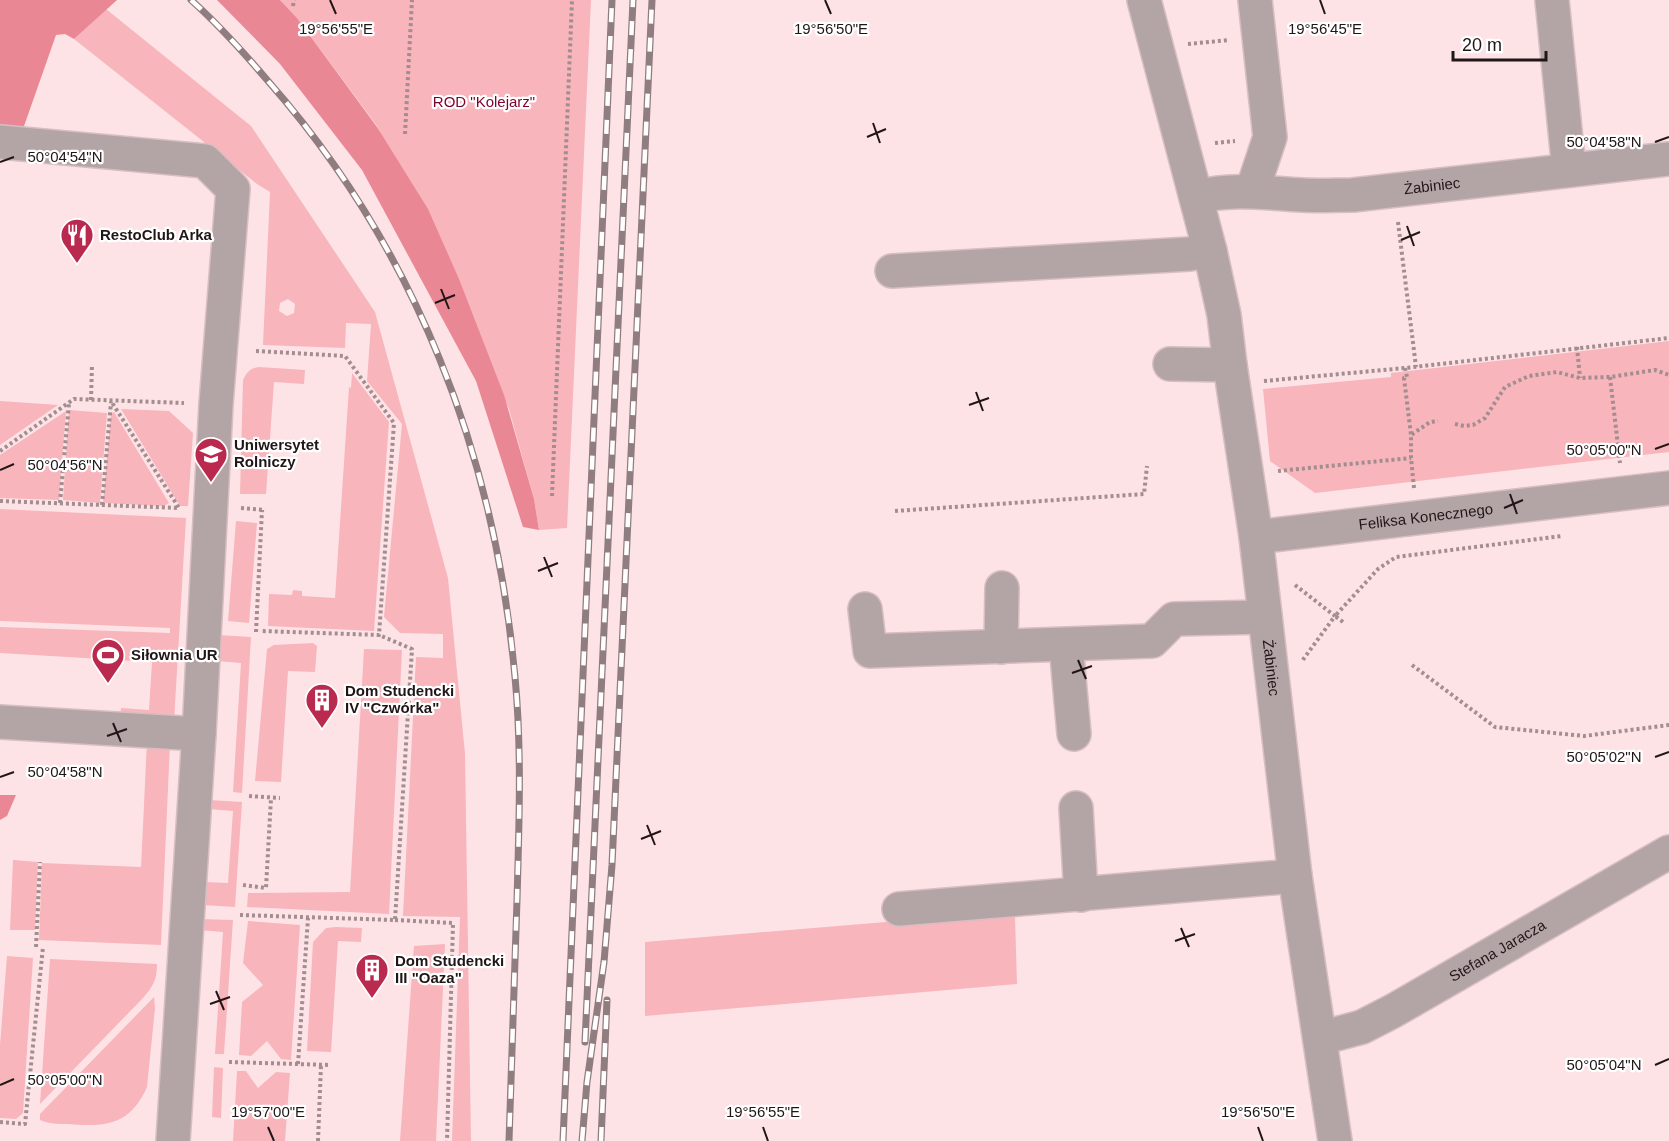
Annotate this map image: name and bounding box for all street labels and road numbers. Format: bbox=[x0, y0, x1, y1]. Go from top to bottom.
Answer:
street label: Żabiniec bbox=[1403, 174, 1462, 197]
street label: Feliksa Konecznego bbox=[1358, 500, 1494, 533]
street label: Żabiniec bbox=[1260, 639, 1283, 697]
street label: Stefana Jaracza bbox=[1446, 916, 1549, 985]

